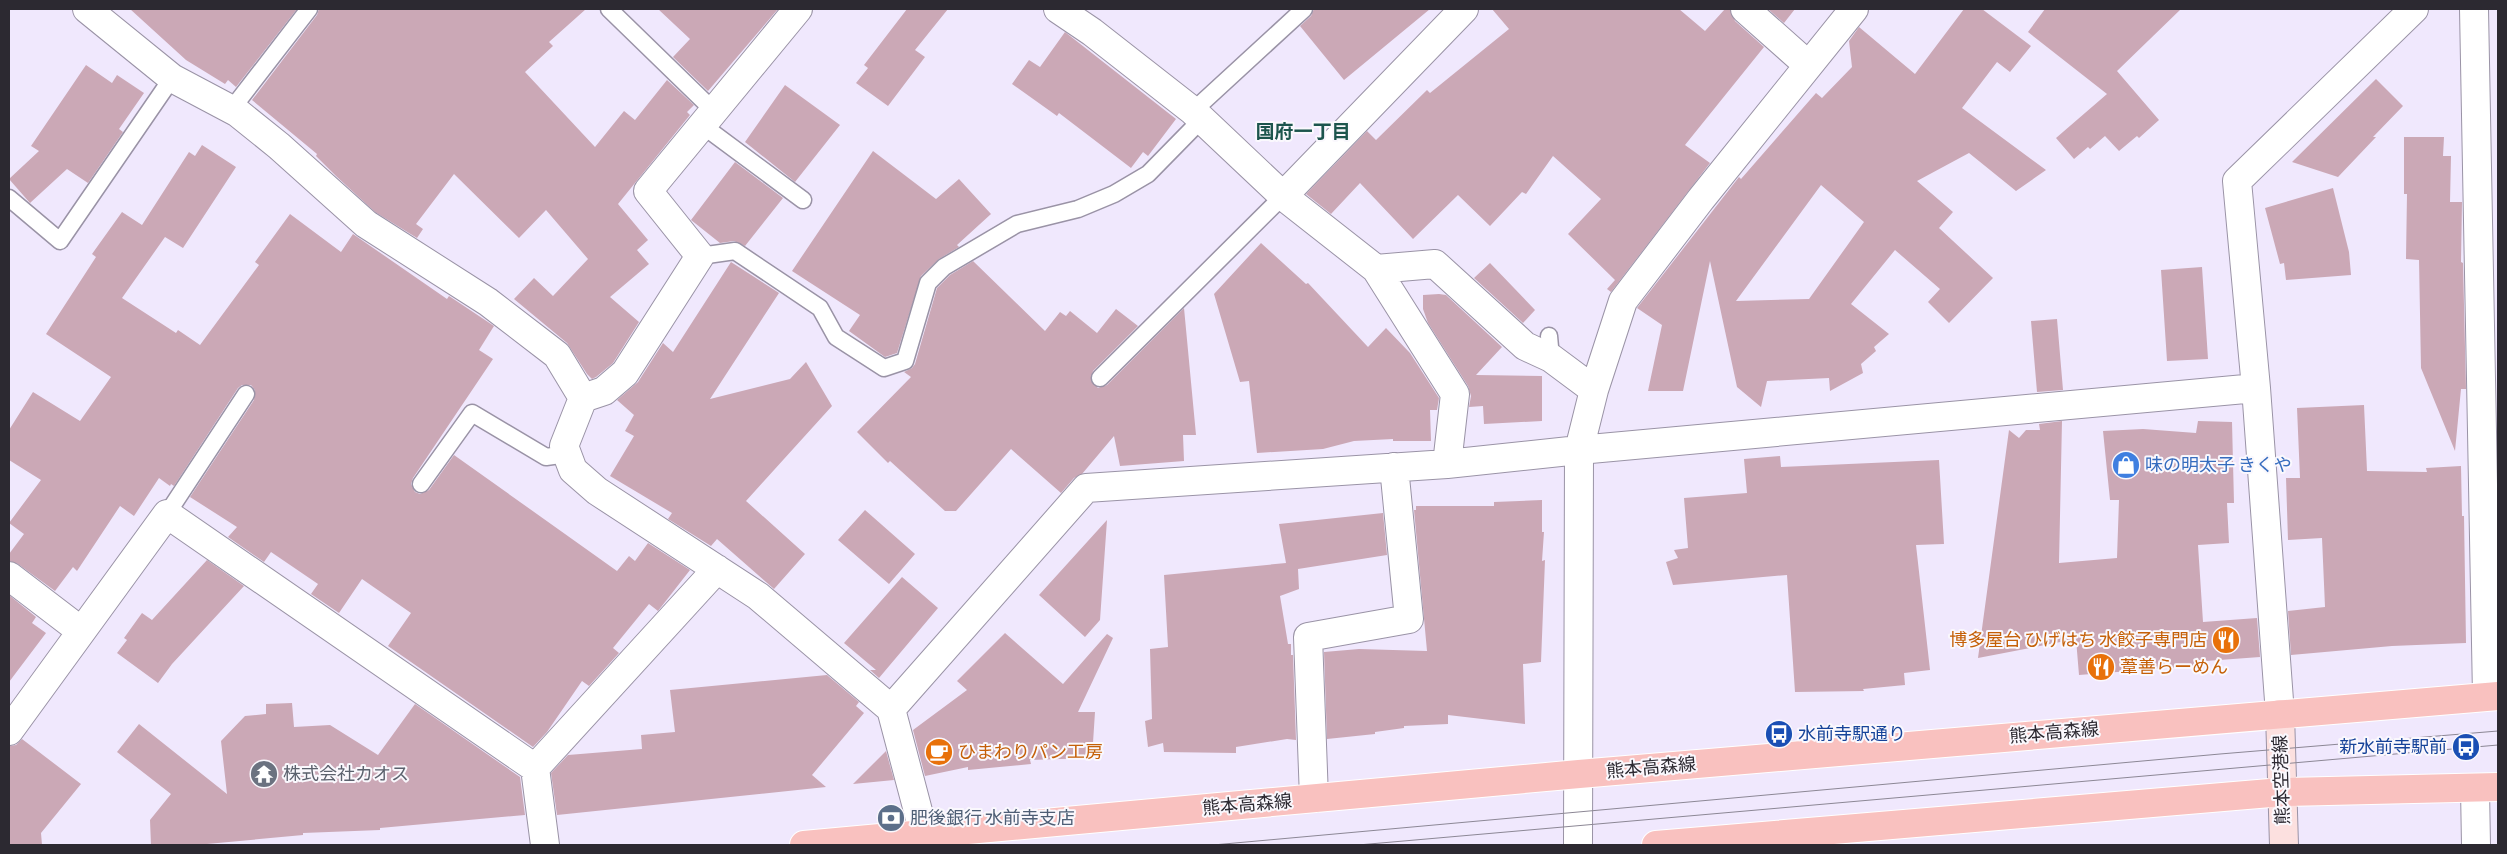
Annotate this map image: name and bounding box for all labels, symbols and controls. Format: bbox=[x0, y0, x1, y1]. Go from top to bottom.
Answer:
district label: 国府一丁目 bbox=[1255, 121, 1351, 144]
shop icon: 味の明太子 きくや bbox=[2111, 450, 2141, 480]
place label: 味の明太子 きくや bbox=[2145, 455, 2292, 476]
restaurant icon: 博多屋台 ひげはち 水餃子専門店 bbox=[2211, 625, 2241, 655]
place label: 博多屋台 ひげはち 水餃子専門店 bbox=[1949, 630, 2207, 651]
restaurant icon: 葦善らーめん bbox=[2086, 652, 2116, 682]
place label: 葦善らーめん bbox=[2120, 657, 2228, 678]
bus stop icon: 水前寺駅通り bbox=[1764, 719, 1794, 749]
street label: 熊本高森線 bbox=[2008, 719, 2100, 747]
place label: 水前寺駅通り bbox=[1798, 724, 1906, 745]
bus stop icon: 新水前寺駅前 bbox=[2451, 732, 2481, 762]
street label: 熊本空港線 bbox=[2270, 735, 2294, 825]
cafe icon: ひまわりパン工房 bbox=[924, 737, 954, 767]
place label: 新水前寺駅前 bbox=[2339, 737, 2447, 758]
place label: ひまわりパン工房 bbox=[958, 742, 1103, 763]
street label: 熊本高森線 bbox=[1605, 754, 1697, 782]
temple icon: 株式会社カオス bbox=[249, 759, 279, 789]
place label: 株式会社カオス bbox=[283, 764, 409, 785]
street label: 熊本高森線 bbox=[1201, 791, 1293, 819]
bank icon: 肥後銀行 水前寺支店 bbox=[876, 803, 906, 833]
place label: 肥後銀行 水前寺支店 bbox=[910, 808, 1075, 829]

